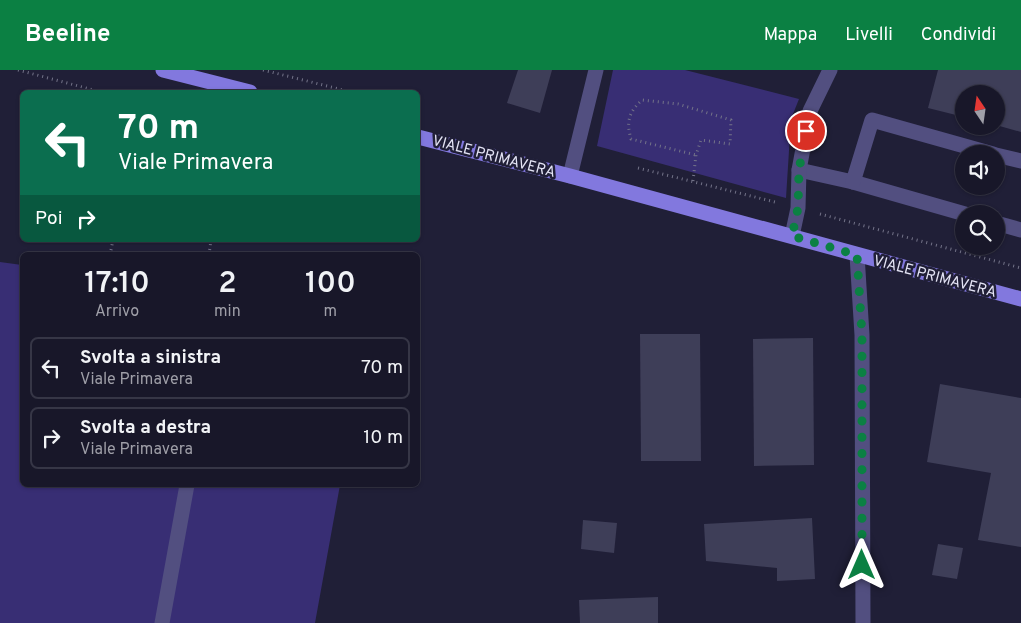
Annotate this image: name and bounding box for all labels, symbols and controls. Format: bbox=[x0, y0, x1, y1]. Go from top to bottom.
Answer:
text: Beeline bbox=[25, 20, 110, 50]
text: Mappa bbox=[764, 24, 817, 47]
text: Livelli bbox=[845, 24, 893, 47]
text: Condividi bbox=[921, 24, 996, 47]
north arrow bbox=[955, 85, 1005, 135]
map controls bbox=[955, 85, 1005, 255]
text: 70 m bbox=[118, 107, 199, 151]
icon: left bbox=[35, 110, 100, 175]
pin bbox=[785, 110, 827, 152]
icon: arrive bbox=[792, 117, 820, 145]
street label: VIALE PRIMAVERA bbox=[430, 132, 557, 183]
button: sound bbox=[955, 145, 1005, 195]
text: Viale Primavera bbox=[118, 150, 273, 177]
icon: right bbox=[72, 205, 100, 233]
button: search bbox=[955, 205, 1005, 255]
text: Poi bbox=[35, 207, 62, 231]
street label: VIALE PRIMAVERA bbox=[871, 252, 998, 303]
text: 17:10 bbox=[84, 266, 150, 303]
text: 2 bbox=[218, 266, 237, 303]
text: 100 bbox=[305, 266, 356, 303]
text: Arrivo bbox=[95, 302, 139, 322]
text: min bbox=[214, 302, 241, 322]
text: m bbox=[324, 302, 337, 322]
text: Svolta a sinistra bbox=[80, 346, 221, 370]
icon: left bbox=[37, 354, 65, 382]
text: 70 m bbox=[361, 356, 403, 380]
text: Viale Primavera bbox=[80, 370, 193, 390]
text: Svolta a destra bbox=[80, 416, 211, 440]
icon: right bbox=[37, 424, 65, 452]
text: 10 m bbox=[363, 426, 403, 450]
text: Viale Primavera bbox=[80, 440, 193, 460]
position arrow bbox=[835, 538, 887, 590]

